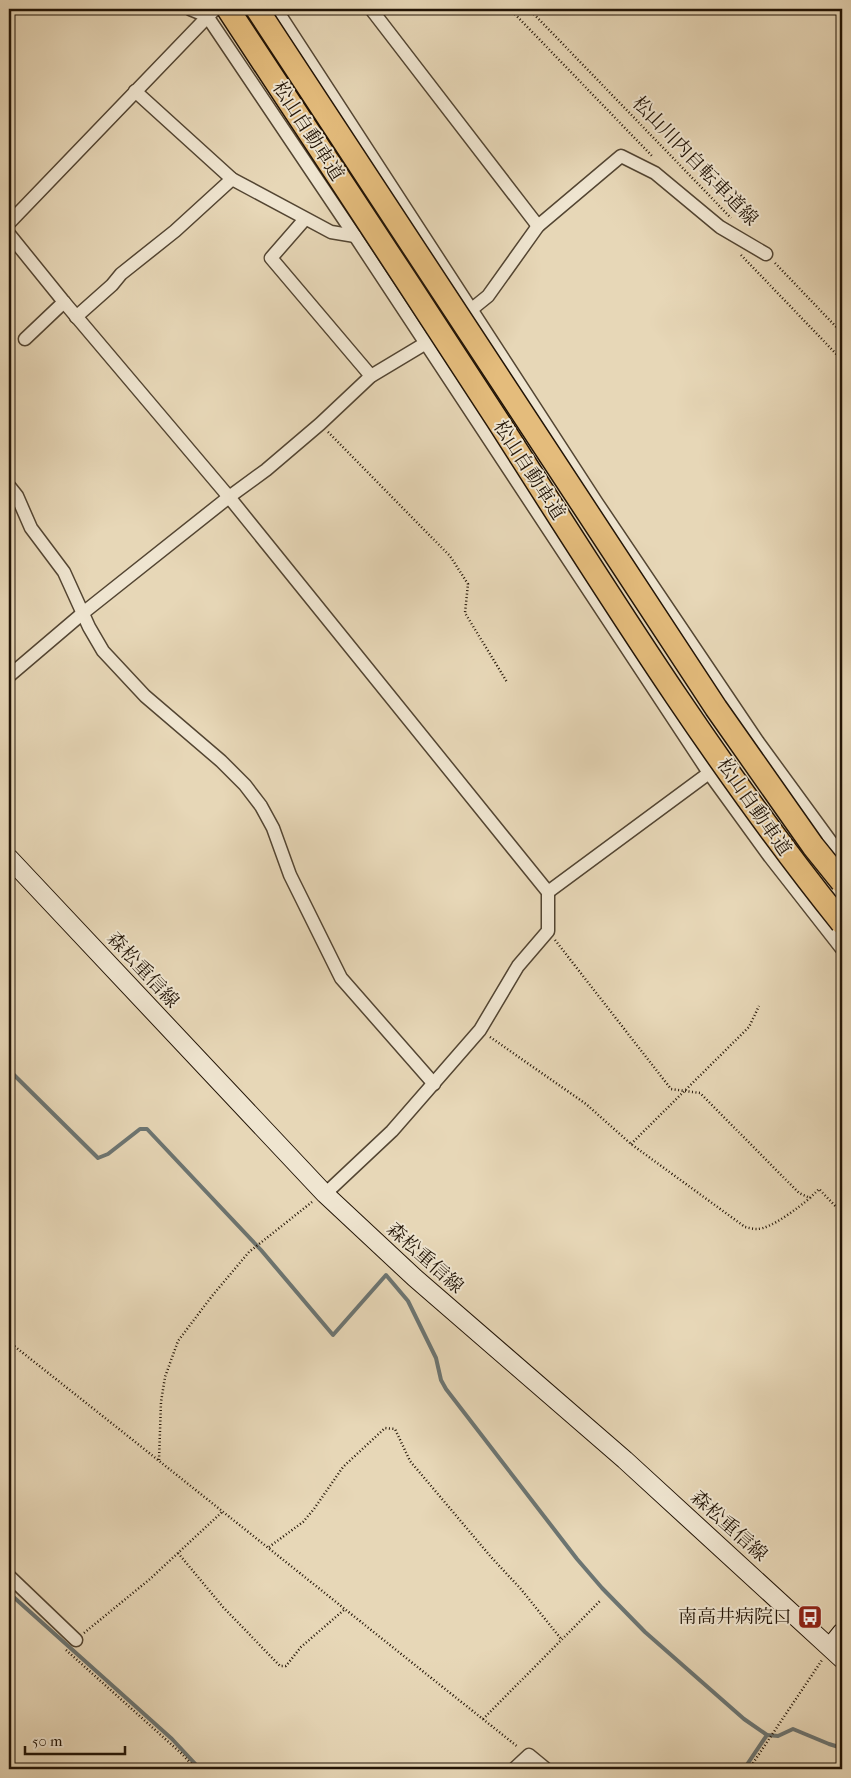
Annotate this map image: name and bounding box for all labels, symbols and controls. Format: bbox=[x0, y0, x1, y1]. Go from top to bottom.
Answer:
street label: 松山自動車道 bbox=[268, 77, 348, 185]
street label: 松山川内自転車道線 bbox=[628, 92, 762, 230]
street label: 松山自動車道 bbox=[489, 416, 569, 524]
street label: 松山自動車道 bbox=[712, 754, 796, 860]
street label: 森松重信線 bbox=[103, 928, 183, 1012]
street label: 森松重信線 bbox=[382, 1218, 468, 1298]
street label: 森松重信線 bbox=[686, 1486, 772, 1566]
bus stop icon: 南高井病院口 bbox=[797, 1604, 823, 1630]
place label: 南高井病院口 bbox=[678, 1606, 792, 1628]
scale bar bbox=[25, 1723, 125, 1755]
text: 50 m bbox=[32, 1732, 63, 1750]

